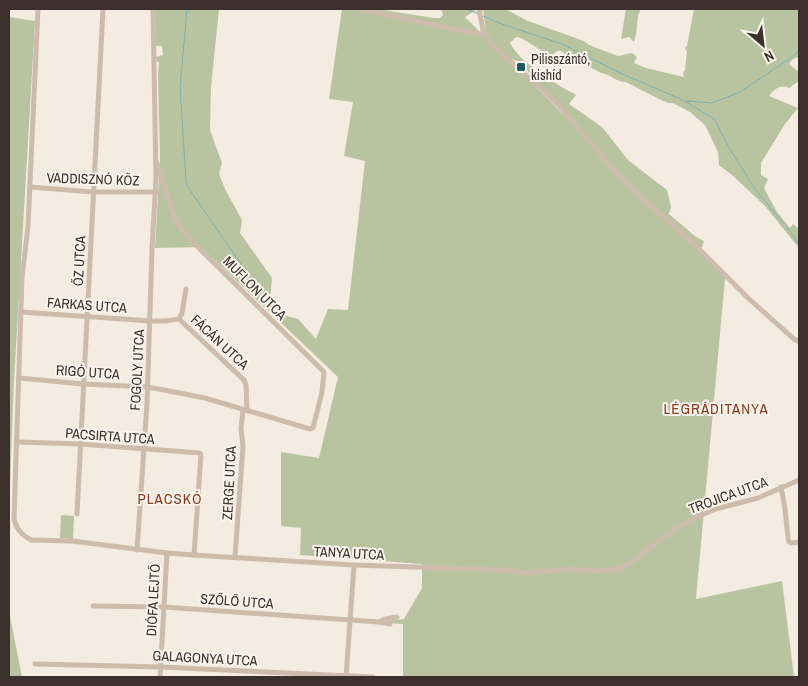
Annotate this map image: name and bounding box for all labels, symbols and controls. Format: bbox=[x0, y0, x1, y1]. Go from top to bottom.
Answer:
north arrow bbox=[738, 20, 788, 70]
text: N bbox=[761, 47, 777, 66]
place label: Pilisszántó, kishíd bbox=[531, 50, 590, 84]
marker: Pilisszántó, kishíd bbox=[515, 61, 527, 73]
street label: VADDISZNÓ KÖZ bbox=[46, 168, 140, 190]
street label: ŐZ UTCA bbox=[69, 235, 89, 287]
street label: MUFLON UTCA bbox=[219, 252, 291, 324]
street label: FARKAS UTCA bbox=[47, 293, 128, 317]
street label: FÁCÁN UTCA bbox=[187, 311, 253, 374]
street label: FOGOLY UTCA bbox=[126, 329, 148, 411]
street label: RIGÓ UTCA bbox=[56, 361, 121, 383]
district label: LÉGRÁDITANYA bbox=[663, 398, 769, 419]
street label: PACSIRTA UTCA bbox=[65, 424, 156, 448]
street label: ZERGE UTCA bbox=[218, 445, 240, 520]
street label: TROJICA UTCA bbox=[686, 472, 770, 518]
district label: PLACSKÓ bbox=[137, 488, 203, 509]
street label: TANYA UTCA bbox=[313, 542, 385, 564]
street label: DIÓFA LEJTŐ bbox=[142, 563, 164, 637]
street label: SZŐLŐ UTCA bbox=[200, 589, 275, 613]
street label: GALAGONYA UTCA bbox=[152, 646, 258, 670]

